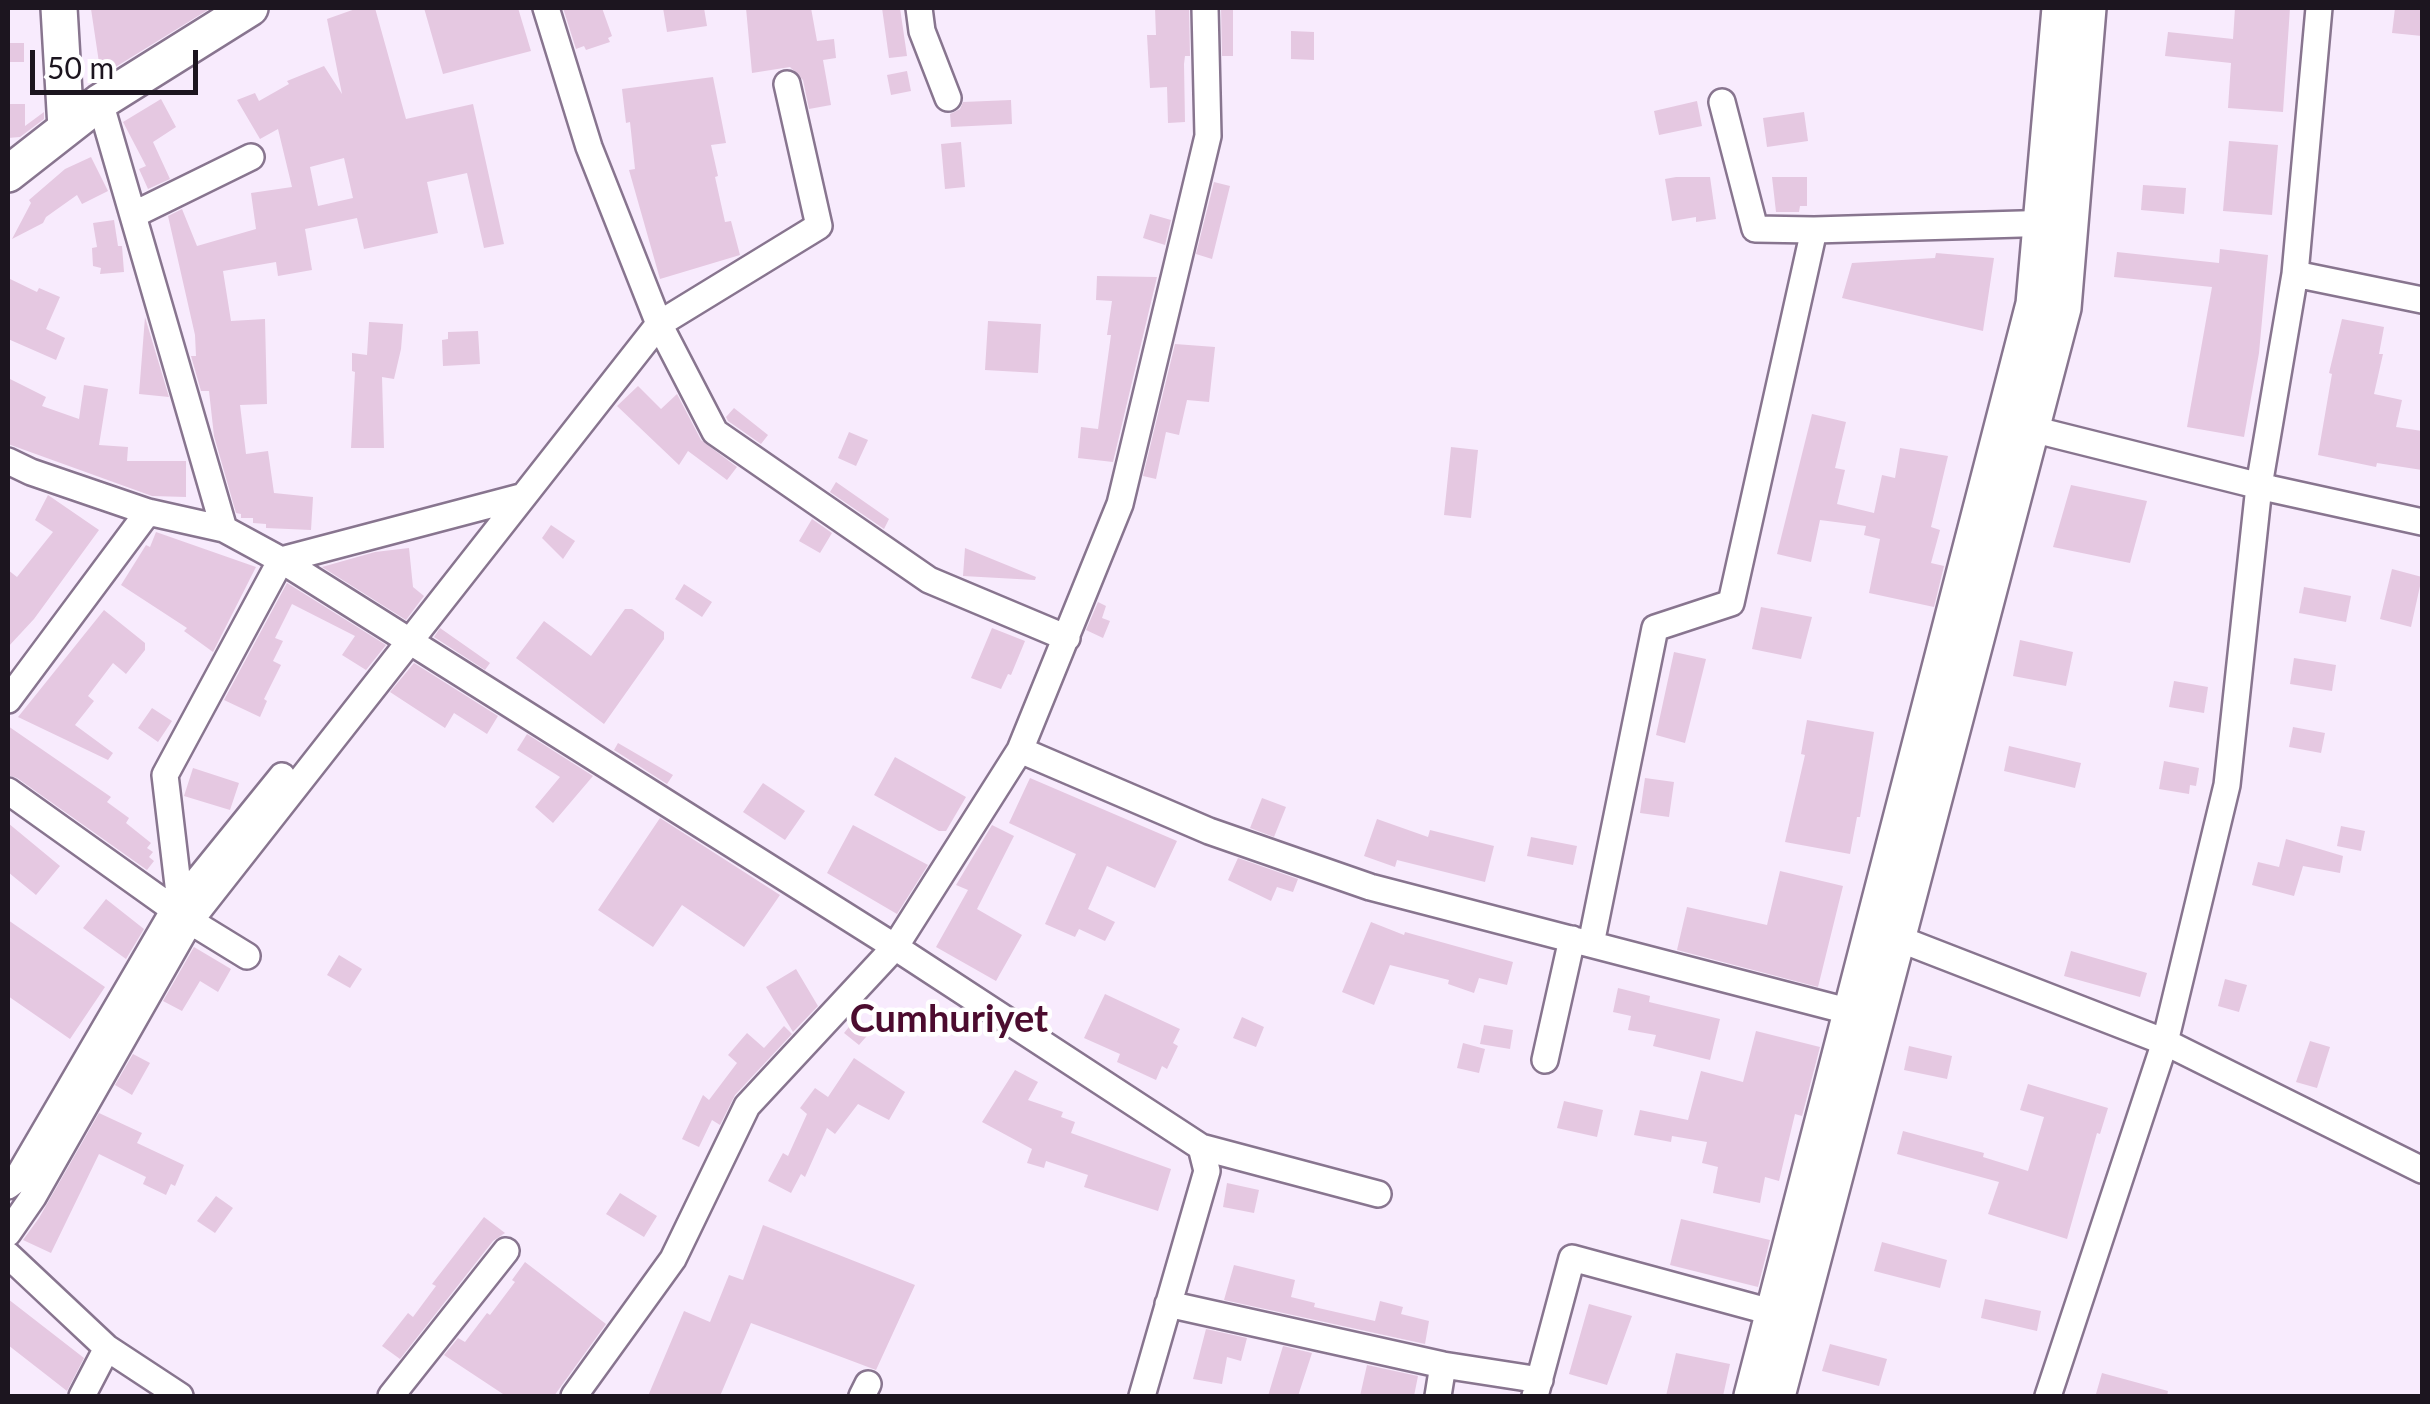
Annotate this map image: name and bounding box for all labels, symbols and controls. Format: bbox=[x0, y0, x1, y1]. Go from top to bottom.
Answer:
scale bar bbox=[35, 30, 202, 92]
text: 50 m bbox=[47, 49, 114, 85]
district label: Cumhuriyet bbox=[850, 997, 1048, 1043]

